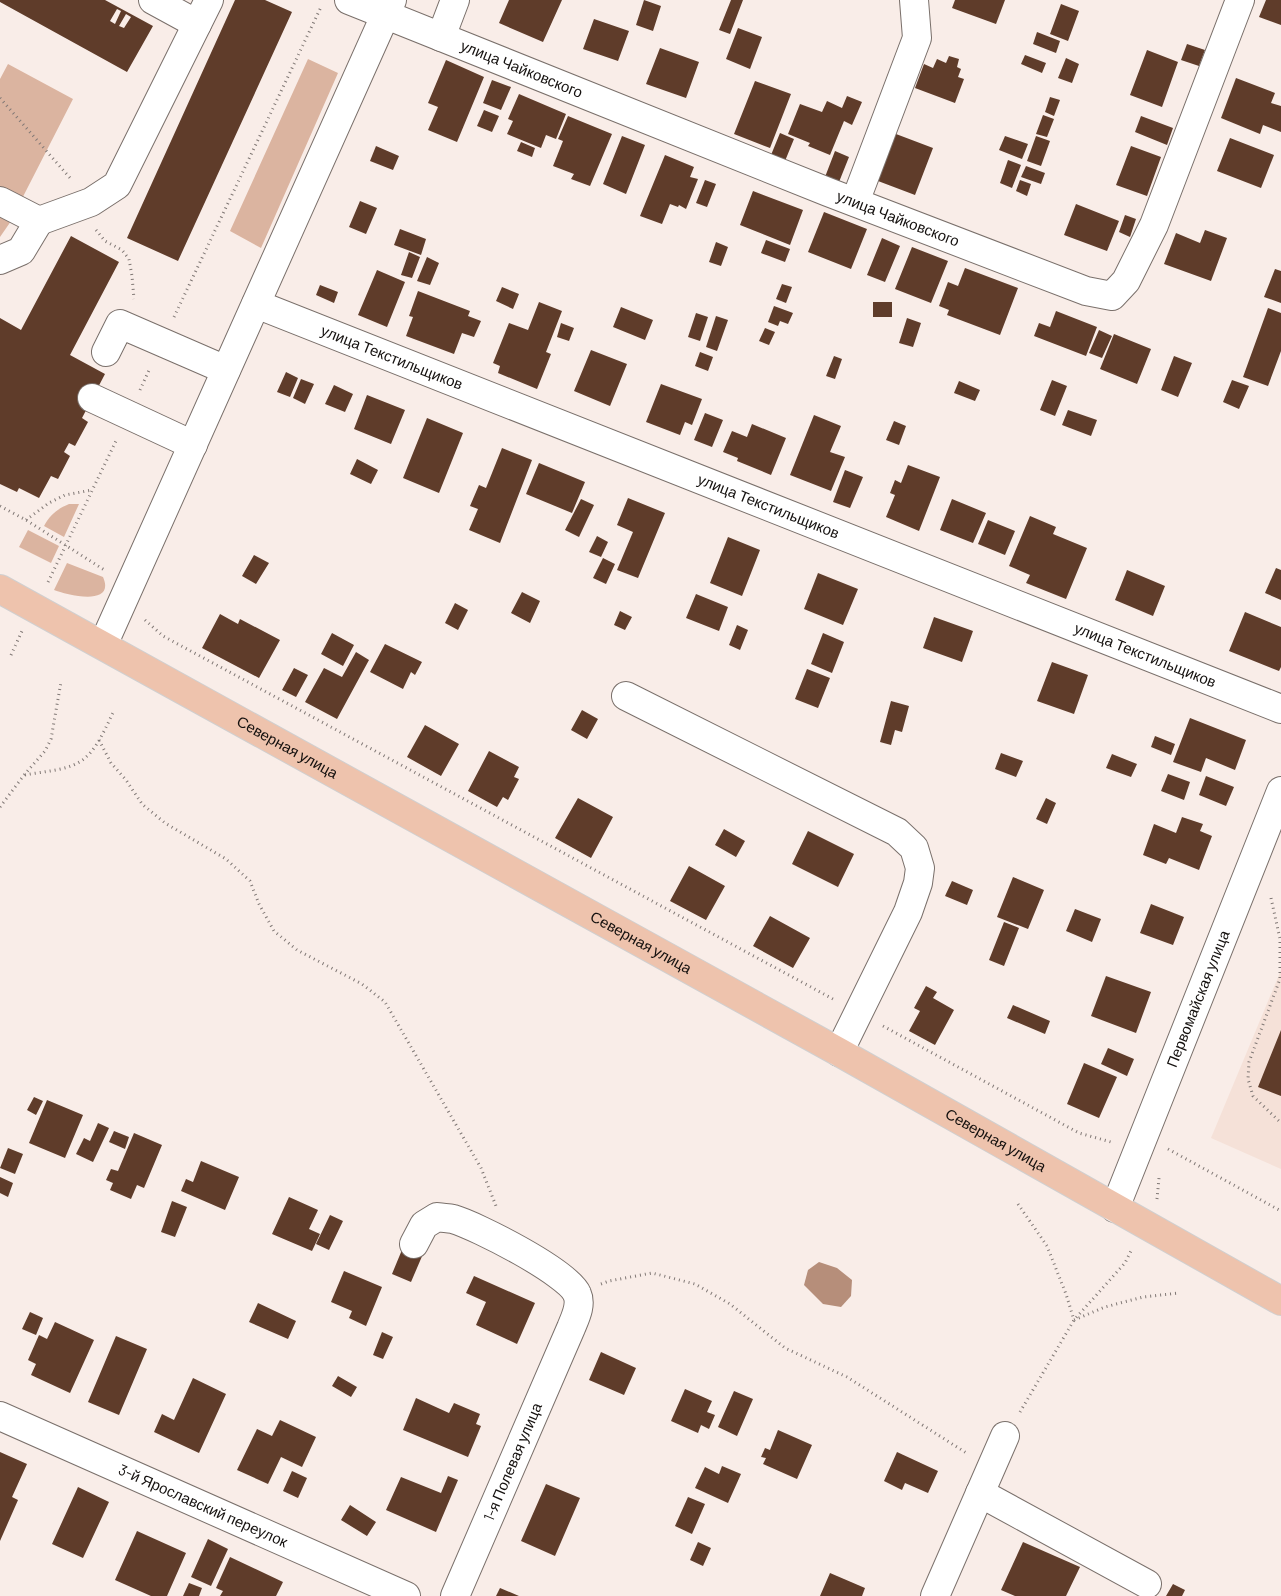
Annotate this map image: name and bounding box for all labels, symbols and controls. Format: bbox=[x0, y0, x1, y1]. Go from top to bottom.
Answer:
street label: улица Чайковского bbox=[458, 36, 586, 101]
street label: улица Чайковского bbox=[834, 186, 962, 250]
street label: улица Текстильщиков bbox=[319, 321, 466, 393]
street label: улица Текстильщиков bbox=[695, 469, 842, 542]
street label: улица Текстильщиков bbox=[1072, 618, 1219, 690]
street label: Северная улица bbox=[234, 711, 342, 782]
street label: Северная улица bbox=[588, 907, 696, 977]
street label: Первомайская улица bbox=[1162, 927, 1233, 1070]
street label: Северная улица bbox=[943, 1104, 1050, 1175]
street label: 1-я Полевая улица bbox=[479, 1399, 545, 1523]
street label: 3-й Ярославский переулок bbox=[116, 1460, 291, 1551]

